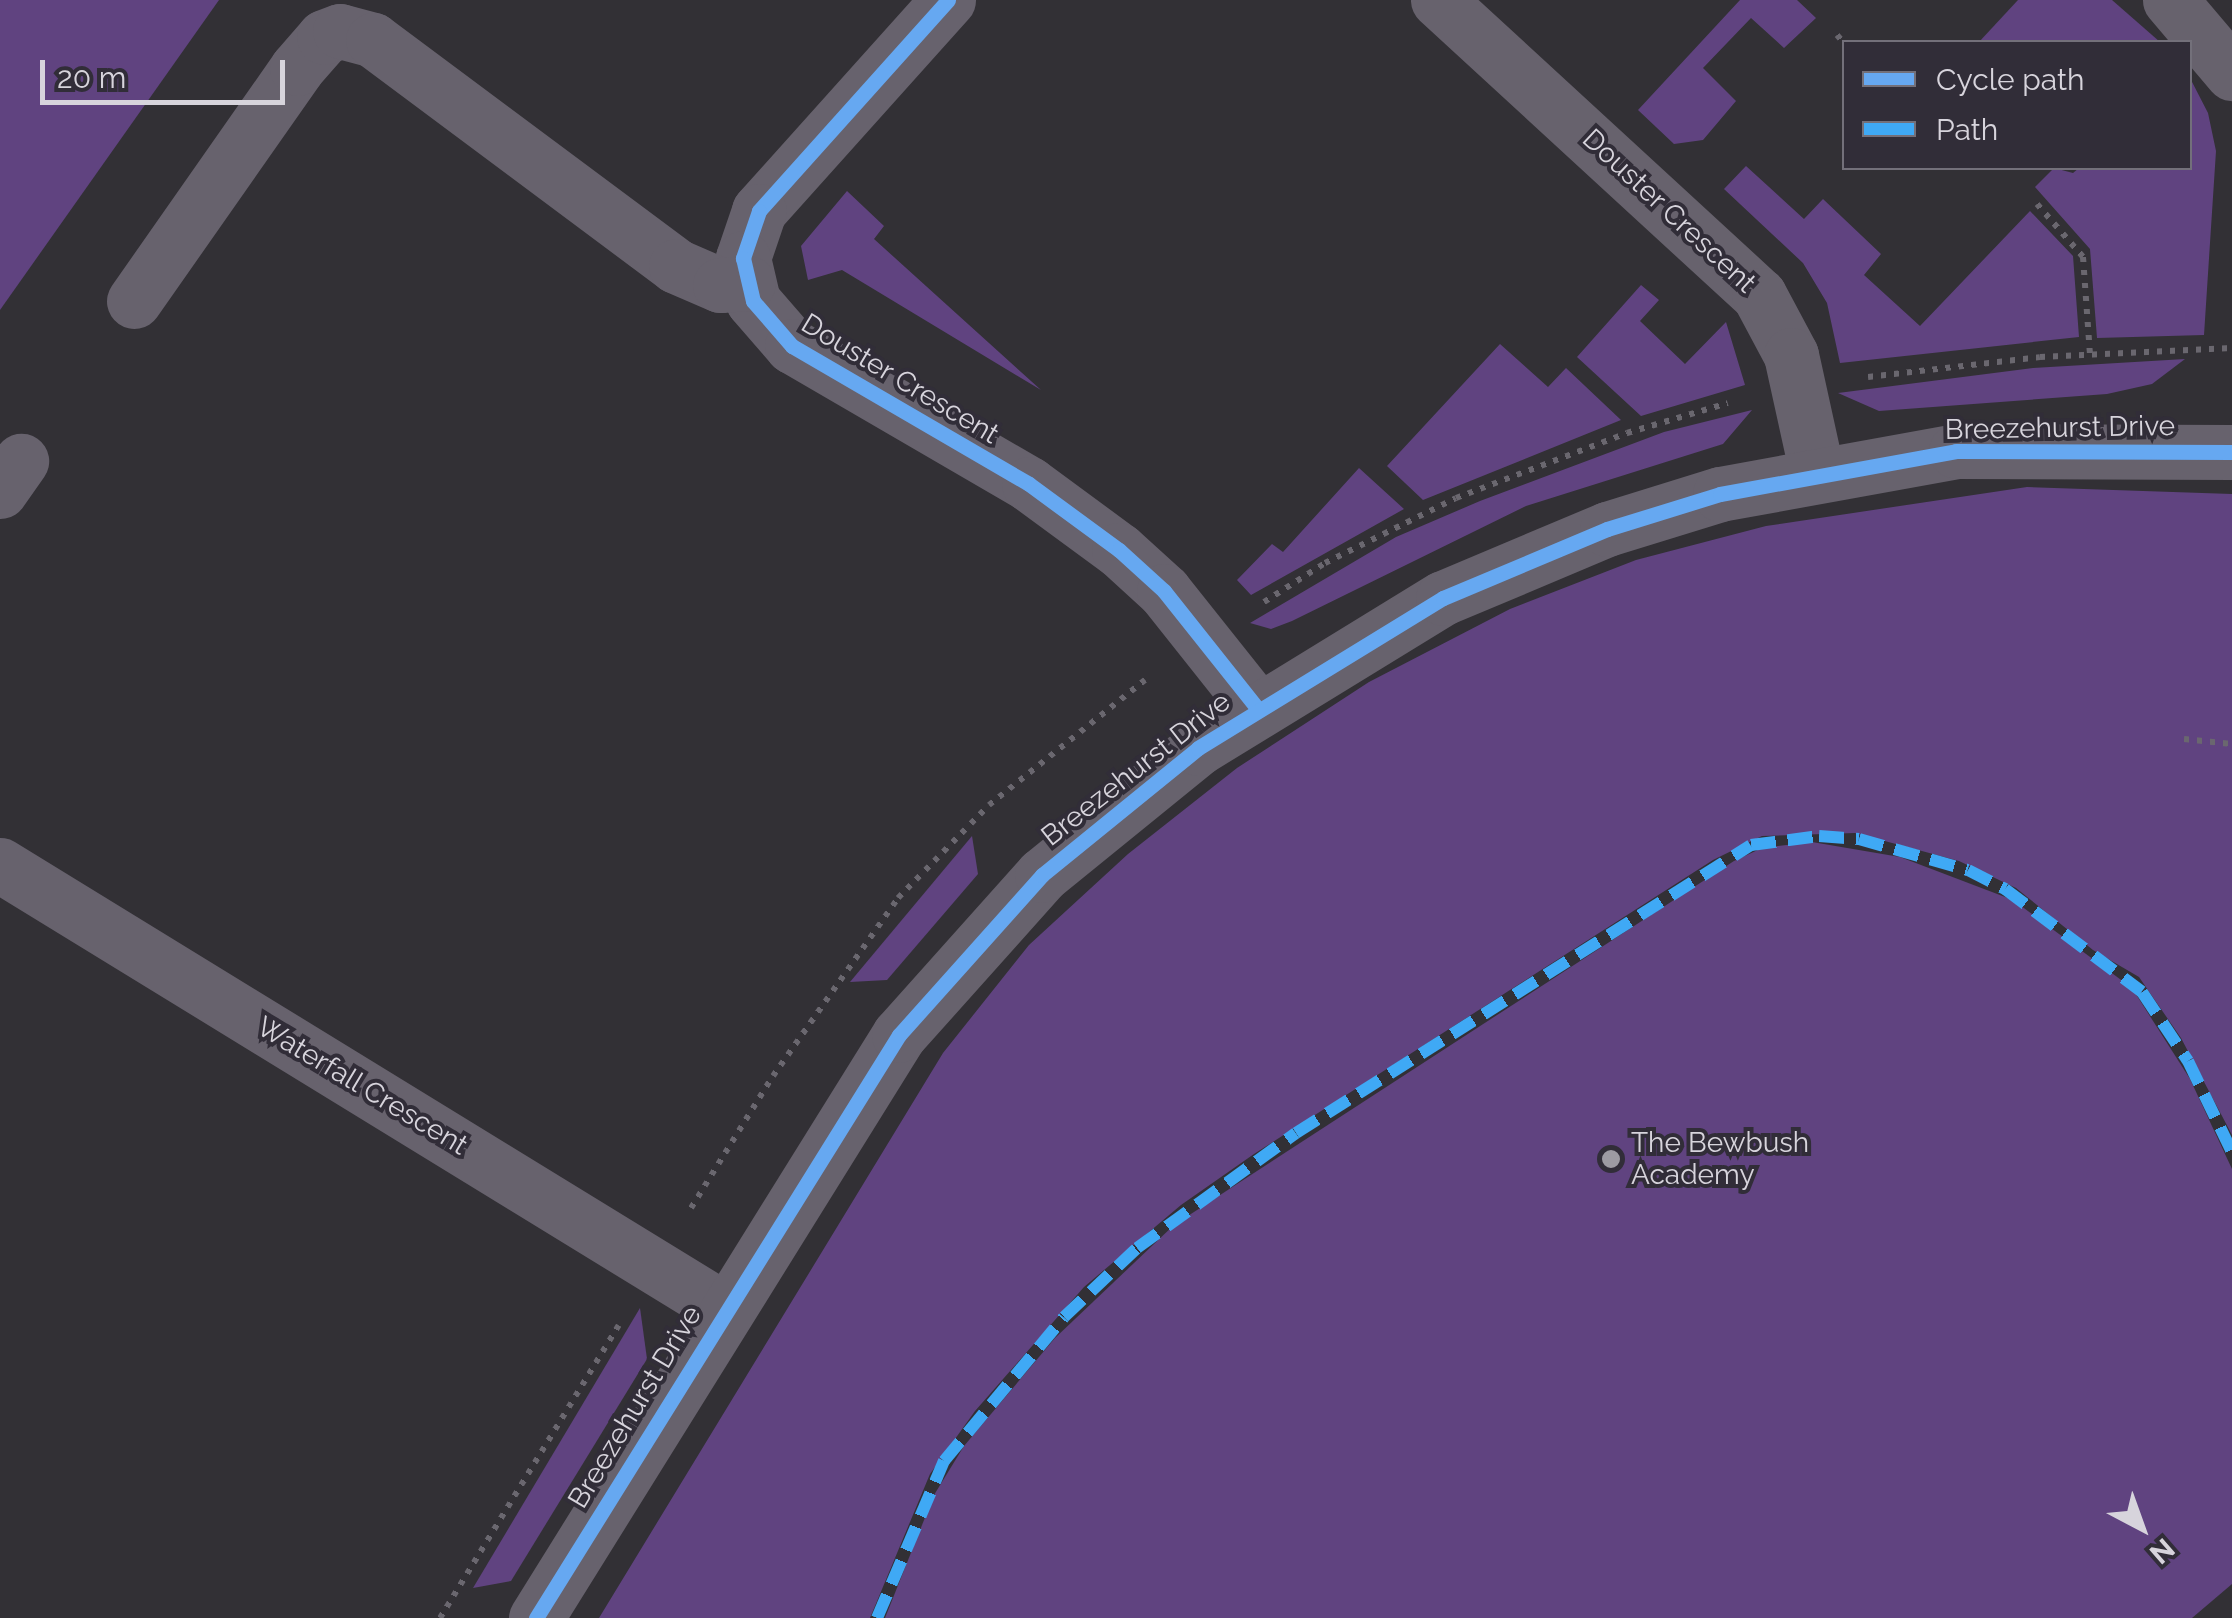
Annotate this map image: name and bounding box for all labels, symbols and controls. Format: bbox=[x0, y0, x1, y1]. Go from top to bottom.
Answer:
scale bar bbox=[45, 40, 290, 102]
legend bbox=[1842, 40, 2192, 170]
text: 20 m bbox=[57, 60, 126, 95]
text: Cycle path bbox=[1936, 62, 2084, 97]
text: Path bbox=[1936, 112, 1998, 147]
street label: Douster Crescent bbox=[1575, 122, 1763, 300]
street label: Douster Crescent bbox=[795, 307, 1005, 451]
street label: Breezehurst Drive bbox=[1945, 409, 2175, 447]
street label: Breezehurst Drive bbox=[1035, 685, 1237, 853]
street label: Waterfall Crescent bbox=[250, 1010, 474, 1162]
place label: The Bewbush Academy bbox=[1631, 1126, 1809, 1192]
marker: The Bewbush Academy bbox=[1600, 1148, 1622, 1170]
street label: Breezehurst Drive bbox=[561, 1300, 709, 1514]
north arrow bbox=[2092, 1478, 2192, 1578]
text: N bbox=[2143, 1532, 2181, 1570]

